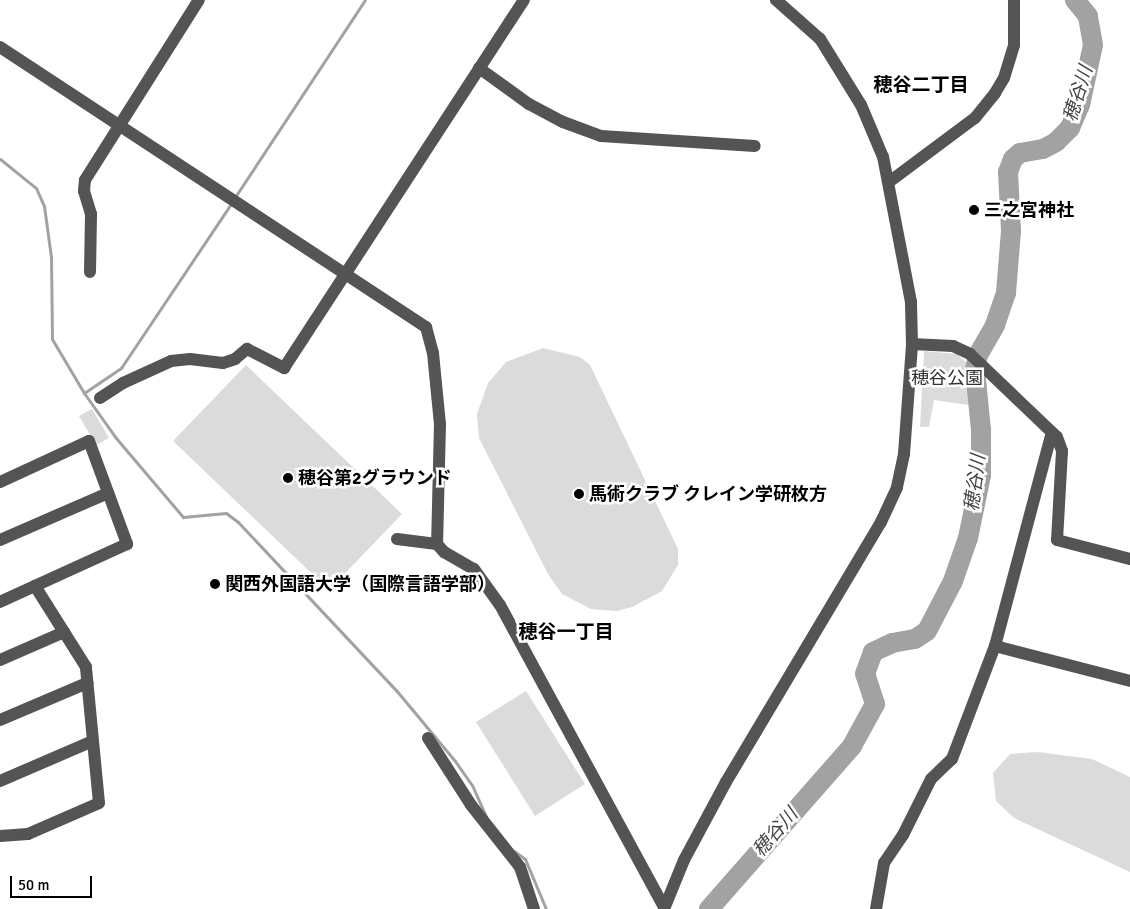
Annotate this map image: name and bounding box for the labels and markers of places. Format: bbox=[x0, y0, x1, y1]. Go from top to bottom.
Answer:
place label: 三之宮神社 bbox=[984, 199, 1074, 221]
marker: 三之宮神社 bbox=[968, 204, 980, 216]
place label: 穂谷第2グラウンド bbox=[298, 467, 452, 489]
marker: 穂谷第2グラウンド bbox=[282, 472, 294, 484]
place label: 馬術クラブ クレイン学研枚方 bbox=[589, 483, 827, 505]
marker: 馬術クラブ クレイン学研枚方 bbox=[573, 488, 585, 500]
place label: 関西外国語大学（国際言語学部） bbox=[225, 573, 495, 595]
marker: 関西外国語大学（国際言語学部） bbox=[209, 578, 221, 590]

